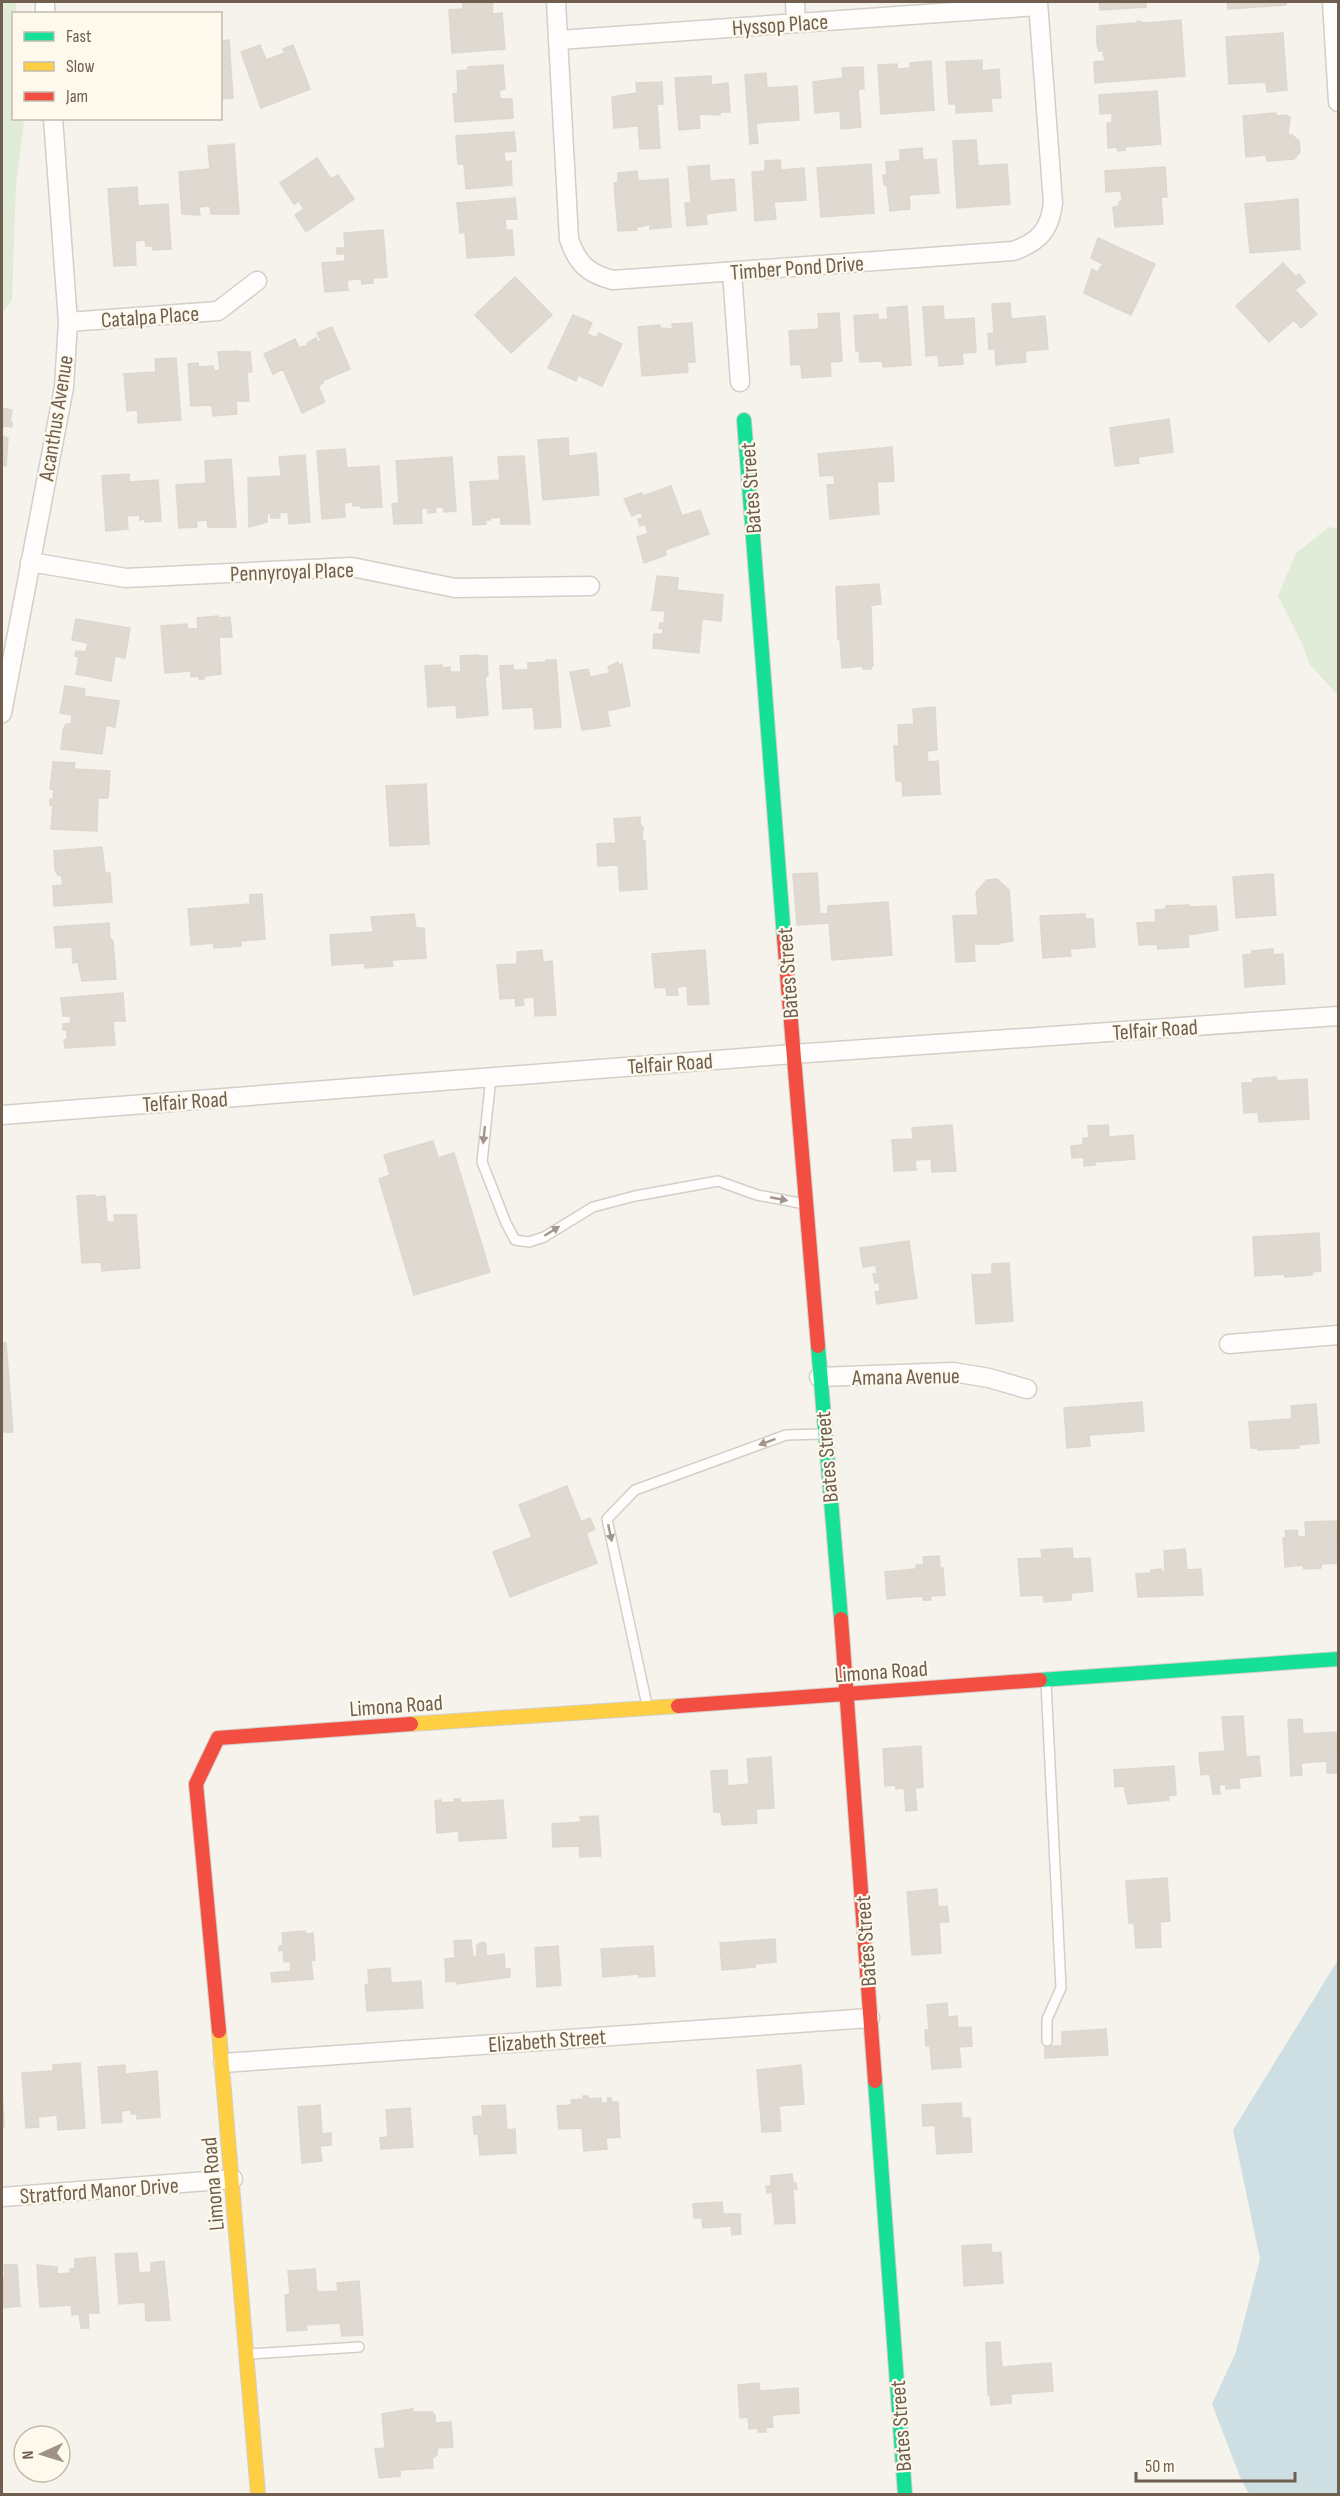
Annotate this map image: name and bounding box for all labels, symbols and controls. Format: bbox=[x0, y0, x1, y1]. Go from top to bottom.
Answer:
street label: Hyssop Place bbox=[731, 9, 829, 42]
legend bbox=[12, 12, 222, 120]
text: Fast bbox=[66, 26, 92, 47]
text: Slow bbox=[66, 56, 95, 77]
text: Jam bbox=[65, 86, 88, 107]
street label: Timber Pond Drive bbox=[729, 250, 865, 287]
street label: Catalpa Place bbox=[100, 301, 200, 334]
street label: Acanthus Avenue bbox=[33, 354, 80, 484]
street label: Bates Street bbox=[735, 441, 768, 534]
street label: Pennyroyal Place bbox=[230, 557, 354, 588]
street label: Bates Street bbox=[772, 926, 805, 1019]
street label: Telfair Road bbox=[1111, 1014, 1199, 1047]
street label: Telfair Road bbox=[626, 1048, 714, 1081]
street label: Telfair Road bbox=[141, 1086, 229, 1119]
one-way arrow bbox=[479, 1126, 489, 1145]
one-way arrow bbox=[769, 1195, 788, 1204]
one-way arrow bbox=[544, 1226, 560, 1237]
street label: Amana Avenue bbox=[851, 1363, 960, 1392]
street label: Bates Street bbox=[810, 1410, 845, 1504]
one-way arrow bbox=[758, 1438, 776, 1447]
one-way arrow bbox=[606, 1524, 615, 1543]
street label: Limona Road bbox=[834, 1656, 929, 1689]
street label: Limona Road bbox=[349, 1690, 444, 1723]
street label: Bates Street bbox=[850, 1894, 883, 1987]
street label: Elizabeth Street bbox=[487, 2024, 607, 2059]
street label: Limona Road bbox=[196, 2136, 231, 2232]
street label: Stratford Manor Drive bbox=[19, 2172, 179, 2211]
street label: Bates Street bbox=[885, 2379, 918, 2472]
north arrow bbox=[12, 2424, 72, 2484]
scale bar bbox=[1136, 2445, 1295, 2483]
text: N bbox=[19, 2450, 38, 2460]
text: 50 m bbox=[1145, 2456, 1175, 2477]

